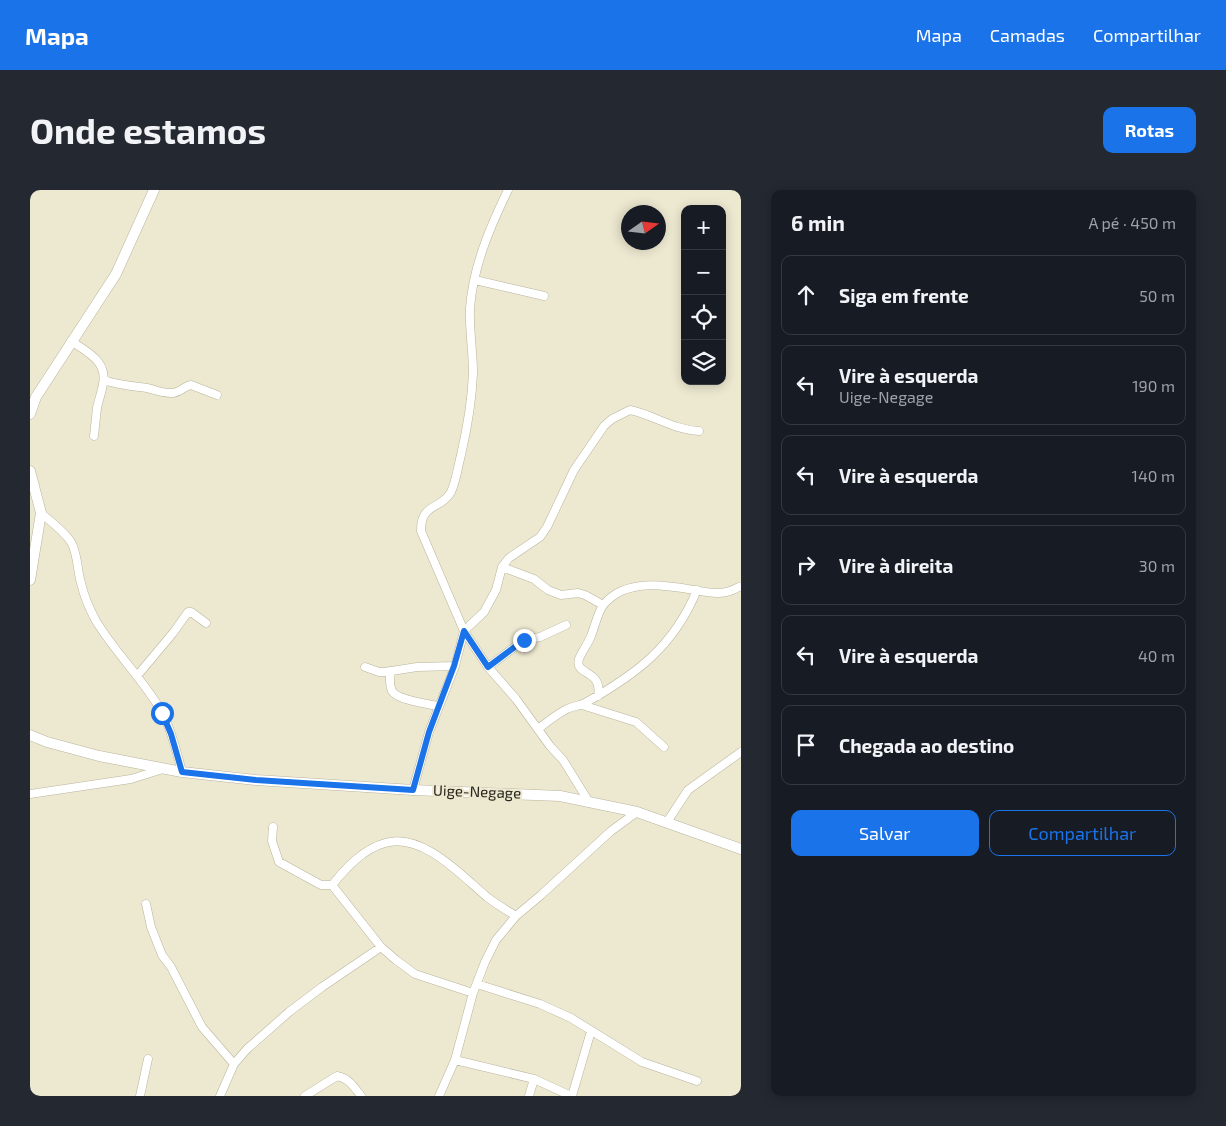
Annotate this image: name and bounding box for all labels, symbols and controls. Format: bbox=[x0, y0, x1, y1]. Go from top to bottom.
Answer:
text: Mapa bbox=[25, 21, 89, 50]
text: Mapa bbox=[916, 24, 962, 46]
text: Camadas bbox=[990, 24, 1065, 46]
text: Compartilhar bbox=[1093, 24, 1201, 46]
button: Rotas bbox=[1103, 107, 1196, 153]
text: Onde estamos bbox=[30, 109, 266, 151]
north arrow bbox=[621, 205, 666, 250]
map controls bbox=[681, 205, 726, 385]
button: + bbox=[681, 205, 726, 250]
text: 6 min bbox=[791, 210, 845, 235]
text: A pé · 450 m bbox=[1088, 213, 1176, 232]
button: − bbox=[681, 250, 726, 295]
icon: ahead bbox=[792, 281, 820, 309]
text: Siga em frente bbox=[839, 284, 969, 307]
text: 50 m bbox=[1139, 286, 1175, 305]
button: locate bbox=[681, 295, 726, 340]
button: layers bbox=[681, 340, 726, 385]
text: Vire à esquerda bbox=[839, 364, 978, 387]
icon: left bbox=[792, 371, 820, 399]
text: 190 m bbox=[1132, 376, 1175, 395]
text: Uige-Negage bbox=[839, 387, 933, 406]
icon: left bbox=[792, 461, 820, 489]
text: Vire à esquerda bbox=[839, 464, 978, 487]
text: 140 m bbox=[1132, 466, 1175, 485]
icon: right bbox=[792, 551, 820, 579]
text: Vire à direita bbox=[839, 554, 953, 577]
text: 30 m bbox=[1139, 556, 1175, 575]
route end bbox=[513, 629, 536, 652]
icon: left bbox=[792, 641, 820, 669]
text: Vire à esquerda bbox=[839, 644, 978, 667]
text: 40 m bbox=[1138, 646, 1175, 665]
route start bbox=[151, 702, 174, 725]
icon: arrive bbox=[792, 731, 820, 759]
text: Chegada ao destino bbox=[839, 734, 1014, 757]
street label: Uige-Negage bbox=[433, 780, 521, 802]
button: Salvar bbox=[791, 810, 979, 856]
button: Compartilhar bbox=[989, 810, 1176, 856]

